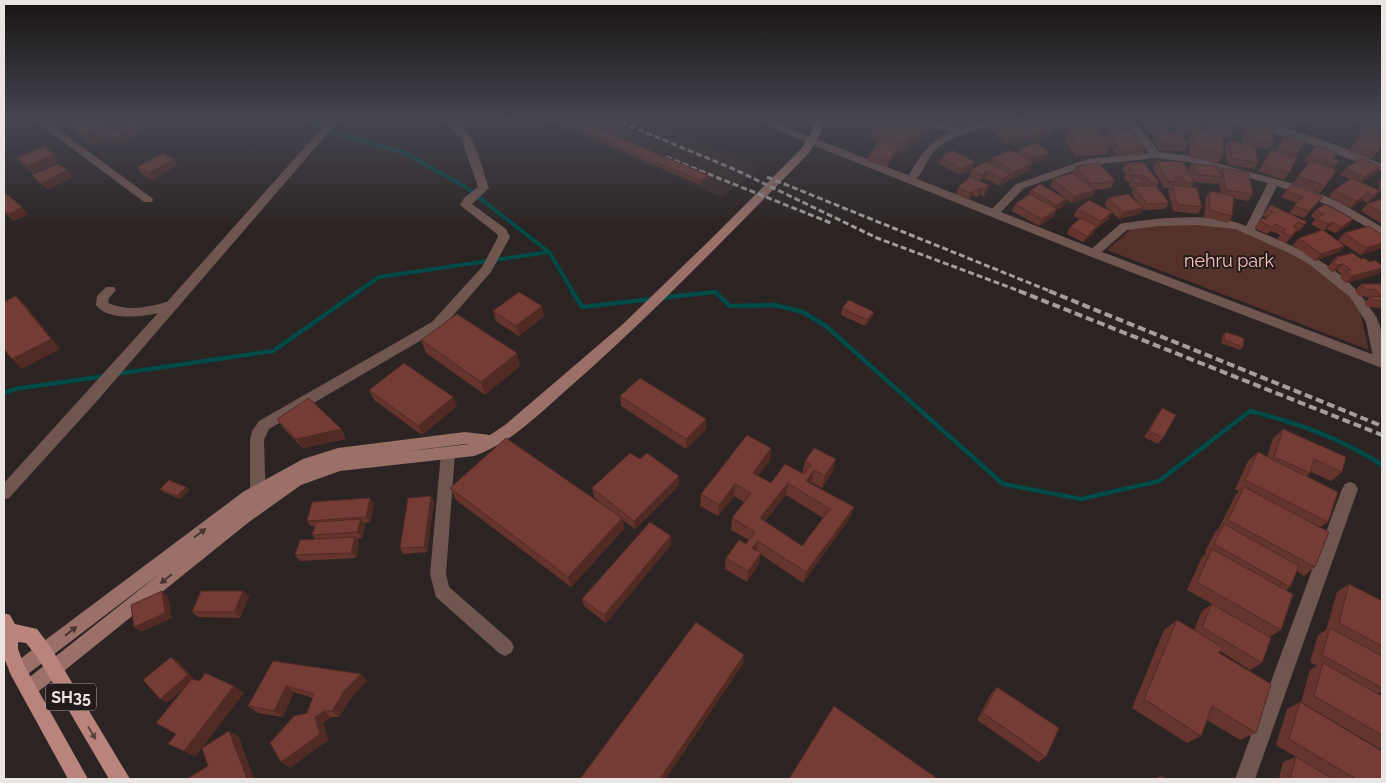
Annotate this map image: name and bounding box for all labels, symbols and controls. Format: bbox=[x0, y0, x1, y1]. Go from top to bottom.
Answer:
park label: nehru park bbox=[1184, 250, 1274, 271]
one-way arrow bbox=[194, 527, 207, 538]
one-way arrow bbox=[160, 573, 173, 584]
one-way arrow bbox=[64, 626, 77, 637]
road number: SH35 bbox=[46, 684, 96, 710]
one-way arrow bbox=[88, 726, 97, 739]

